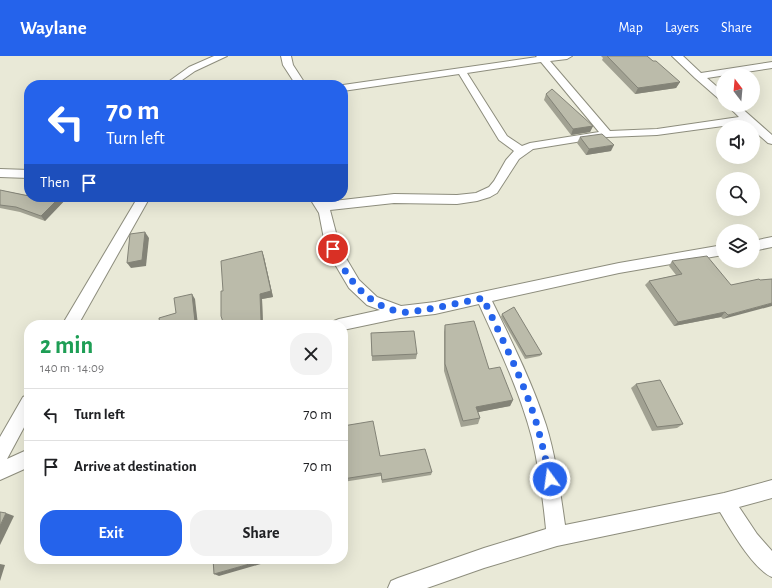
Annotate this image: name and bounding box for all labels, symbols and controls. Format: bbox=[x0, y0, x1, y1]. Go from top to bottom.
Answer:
text: Waylane bbox=[20, 19, 87, 38]
text: Map bbox=[618, 21, 643, 35]
text: Layers bbox=[665, 21, 699, 35]
text: Share bbox=[721, 21, 752, 35]
north arrow bbox=[716, 68, 760, 112]
map controls bbox=[716, 68, 760, 268]
icon: left bbox=[40, 96, 92, 148]
text: 70 m bbox=[106, 97, 160, 125]
button: sound bbox=[716, 120, 760, 164]
text: Turn left bbox=[106, 130, 165, 148]
icon: arrive bbox=[78, 172, 100, 194]
button: search bbox=[716, 172, 760, 216]
text: Then bbox=[40, 175, 70, 190]
button: layers bbox=[716, 224, 760, 268]
pin bbox=[316, 232, 350, 266]
icon: arrive bbox=[322, 238, 344, 260]
button: close bbox=[290, 333, 332, 375]
text: 2 min bbox=[40, 334, 93, 358]
text: 140 m · 14:09 bbox=[40, 362, 104, 375]
icon: left bbox=[40, 404, 62, 426]
text: Turn left bbox=[74, 407, 125, 422]
text: 70 m bbox=[303, 407, 332, 422]
icon: arrive bbox=[40, 456, 62, 478]
position arrow bbox=[529, 458, 571, 500]
text: Arrive at destination bbox=[74, 459, 197, 474]
text: 70 m bbox=[303, 459, 332, 474]
button: Exit bbox=[40, 510, 182, 556]
button: Share bbox=[190, 510, 332, 556]

